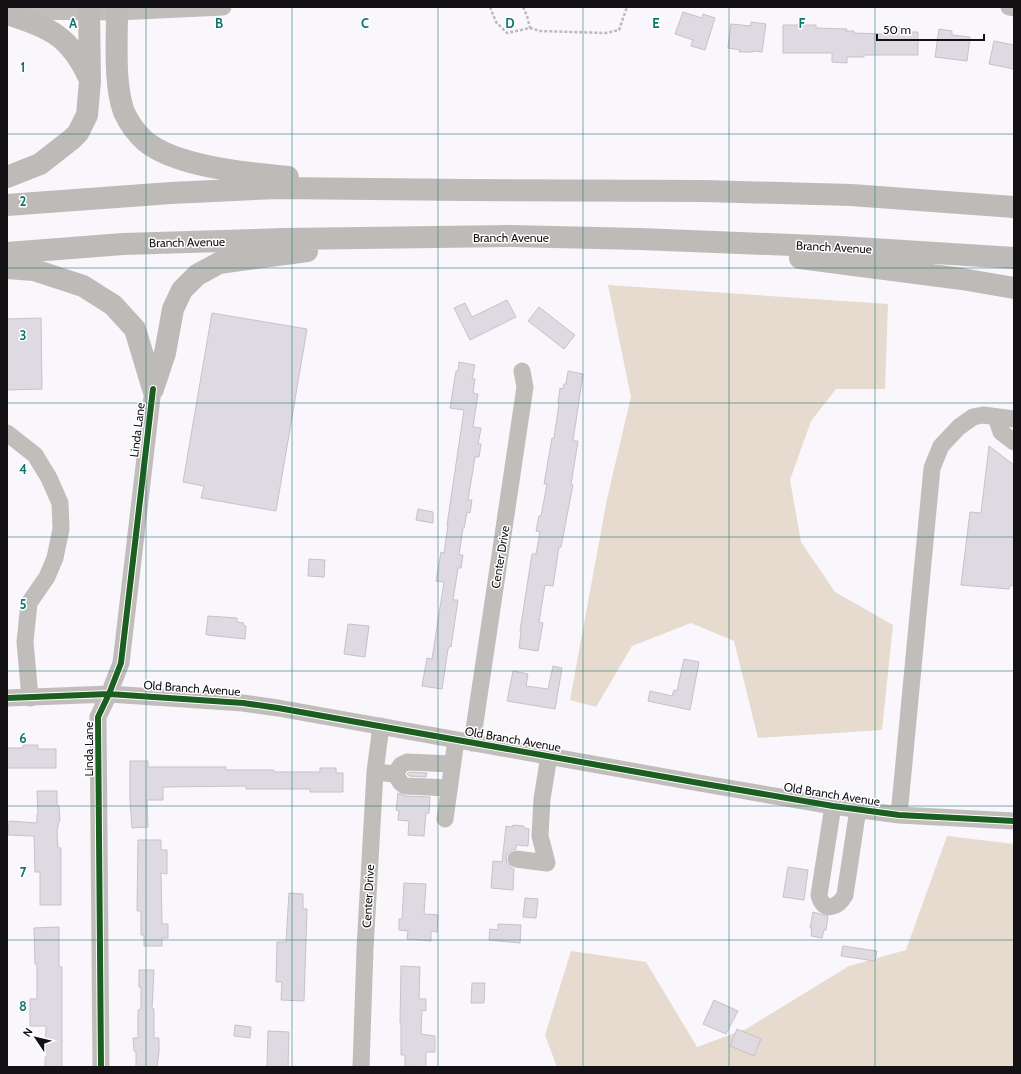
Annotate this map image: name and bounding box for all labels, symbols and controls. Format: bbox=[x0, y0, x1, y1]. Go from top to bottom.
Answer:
text: A bbox=[69, 15, 78, 31]
text: B bbox=[215, 15, 223, 31]
text: C bbox=[361, 15, 369, 31]
text: D bbox=[505, 15, 515, 31]
text: E bbox=[652, 15, 660, 31]
text: F bbox=[799, 15, 806, 31]
scale bar bbox=[877, 16, 984, 42]
text: 50 m bbox=[883, 22, 911, 37]
text: 1 bbox=[21, 59, 25, 75]
text: 2 bbox=[20, 193, 27, 209]
street label: Branch Avenue bbox=[473, 230, 549, 245]
street label: Branch Avenue bbox=[149, 234, 225, 250]
street label: Branch Avenue bbox=[796, 238, 872, 256]
text: 3 bbox=[19, 327, 27, 343]
street label: Linda Lane bbox=[126, 402, 148, 458]
text: 4 bbox=[19, 461, 27, 477]
street label: Center Drive bbox=[488, 524, 512, 590]
text: 5 bbox=[20, 596, 27, 612]
street label: Old Branch Avenue bbox=[143, 677, 241, 699]
street label: Linda Lane bbox=[81, 721, 96, 777]
street label: Old Branch Avenue bbox=[464, 723, 562, 755]
text: 6 bbox=[19, 730, 27, 746]
street label: Old Branch Avenue bbox=[783, 779, 881, 809]
text: 7 bbox=[20, 864, 27, 880]
street label: Center Drive bbox=[359, 864, 377, 928]
text: 8 bbox=[19, 998, 27, 1014]
north arrow bbox=[16, 1018, 56, 1058]
text: N bbox=[20, 1025, 36, 1039]

